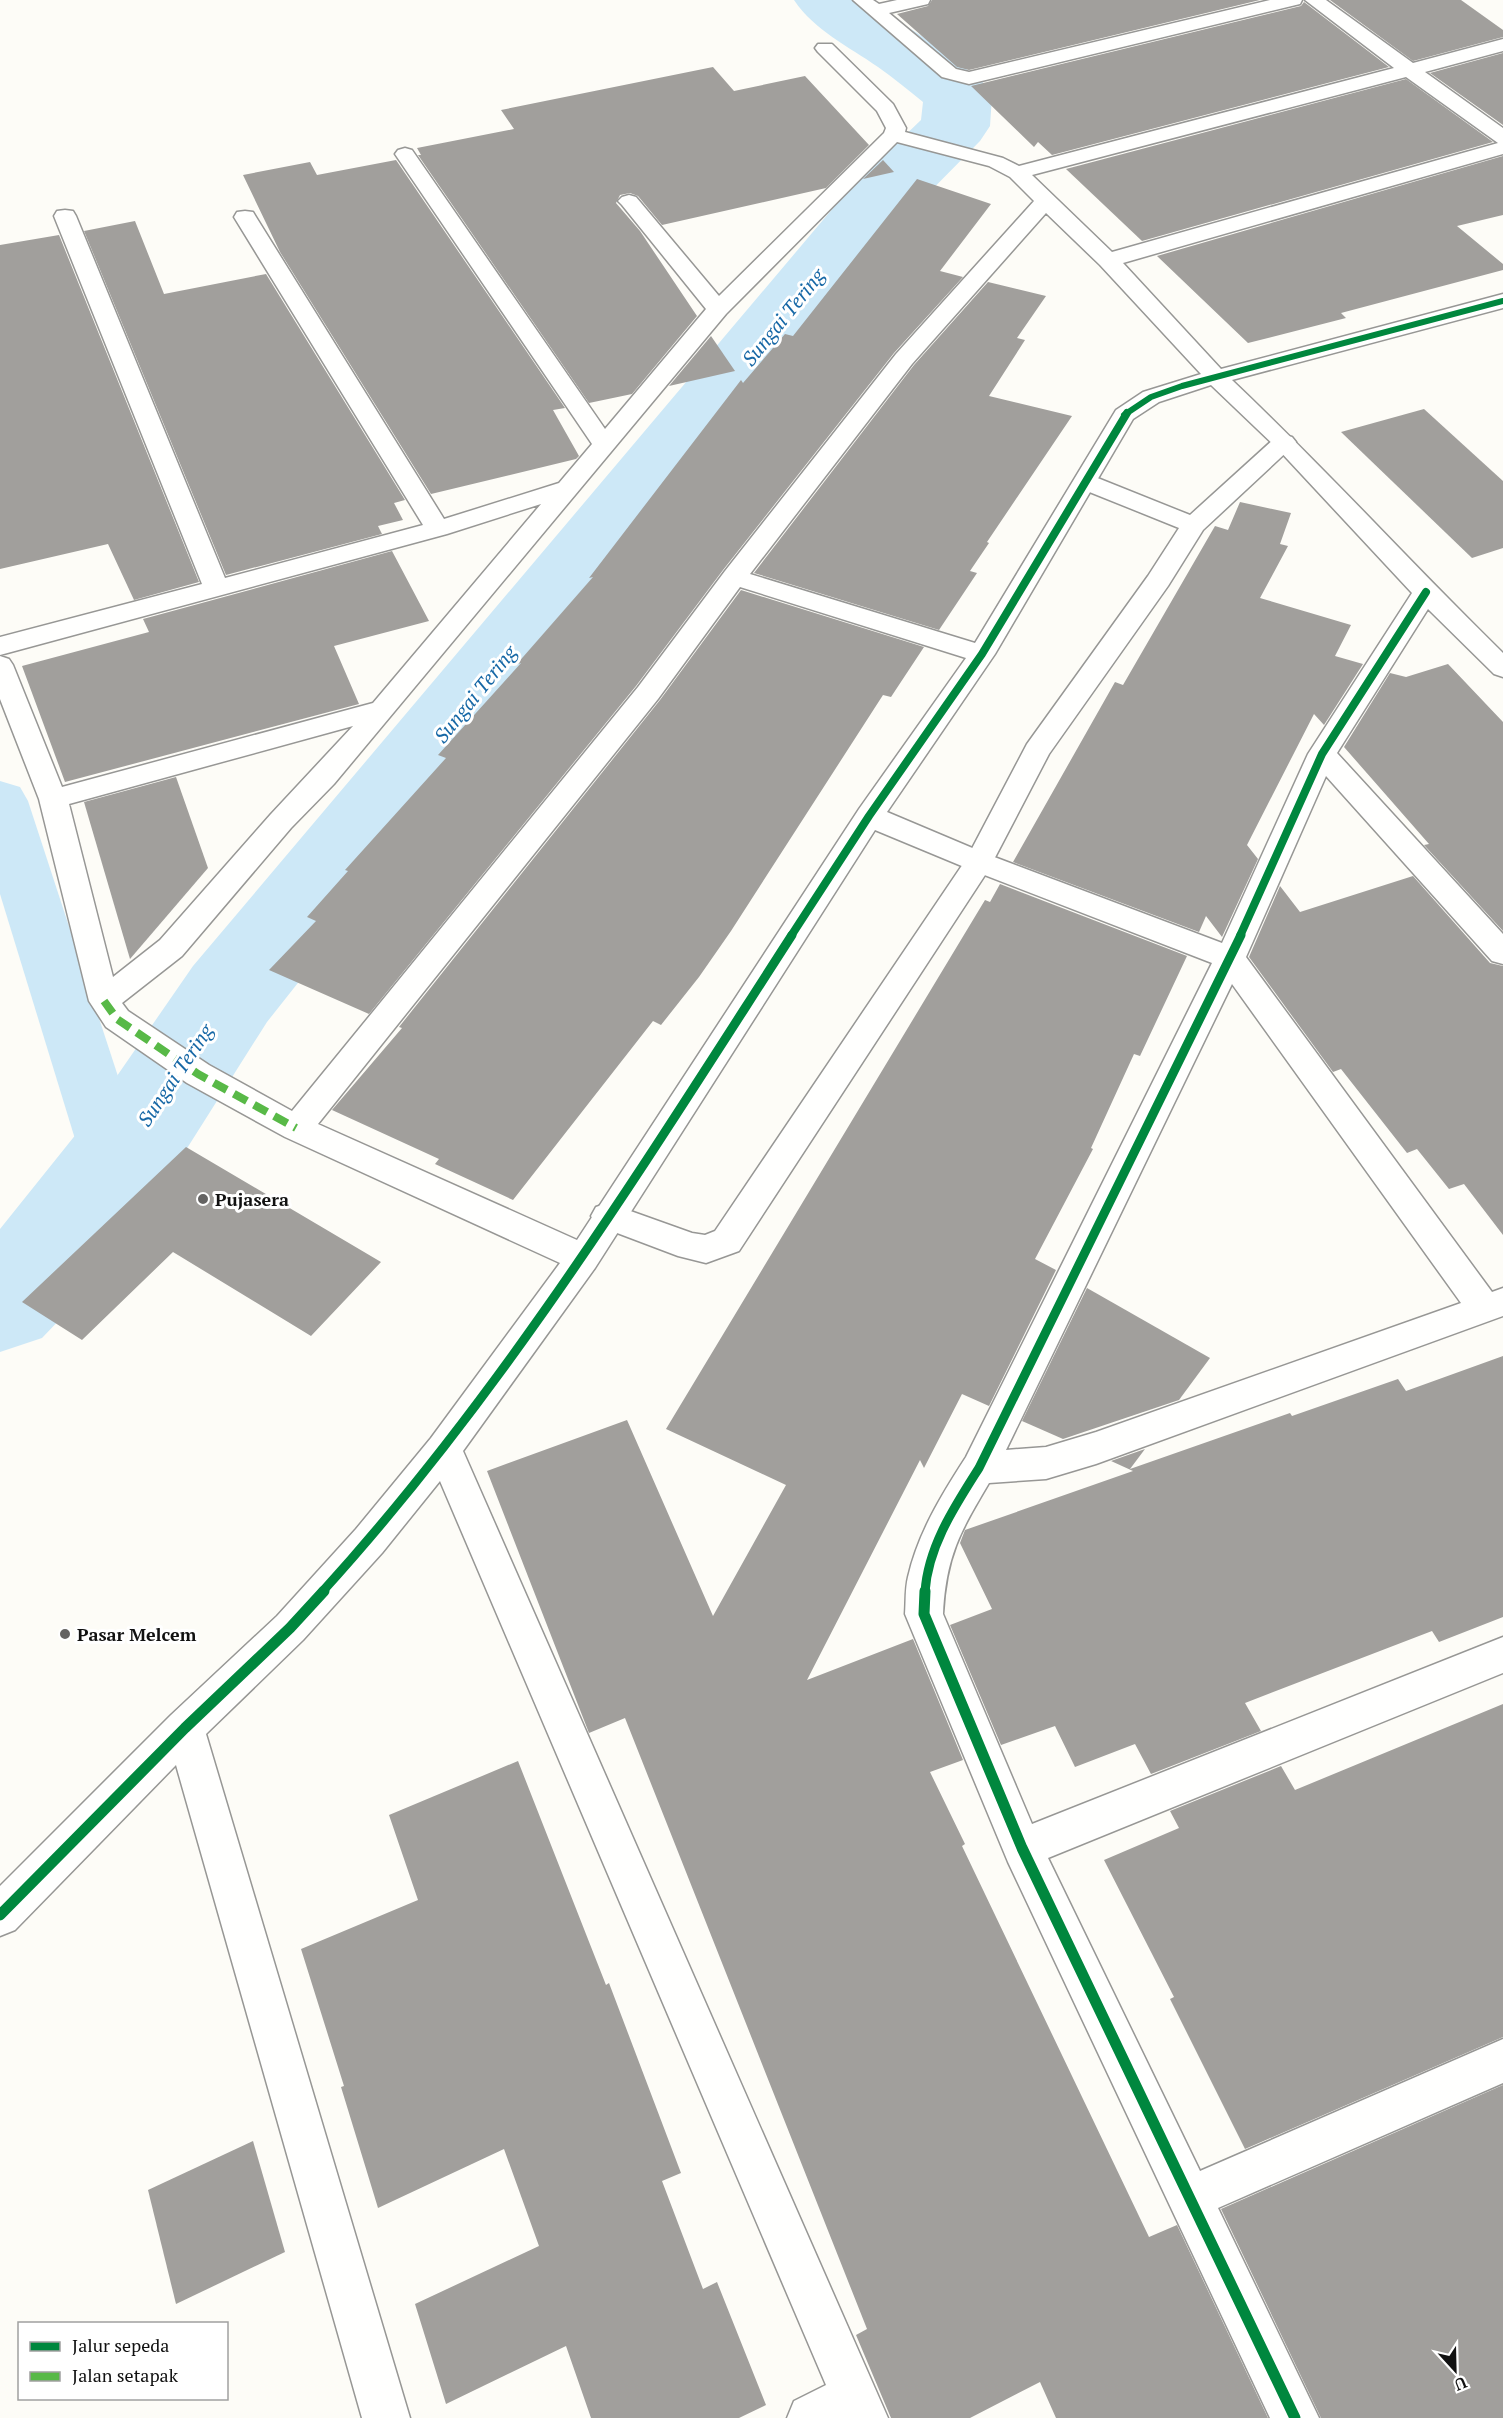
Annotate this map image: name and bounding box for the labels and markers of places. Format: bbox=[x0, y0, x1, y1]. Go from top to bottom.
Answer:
place label: Pujasera bbox=[215, 1187, 289, 1211]
marker: Pujasera bbox=[196, 1192, 210, 1206]
place label: Pasar Melcem bbox=[77, 1622, 197, 1646]
marker: Pasar Melcem bbox=[58, 1627, 72, 1641]

